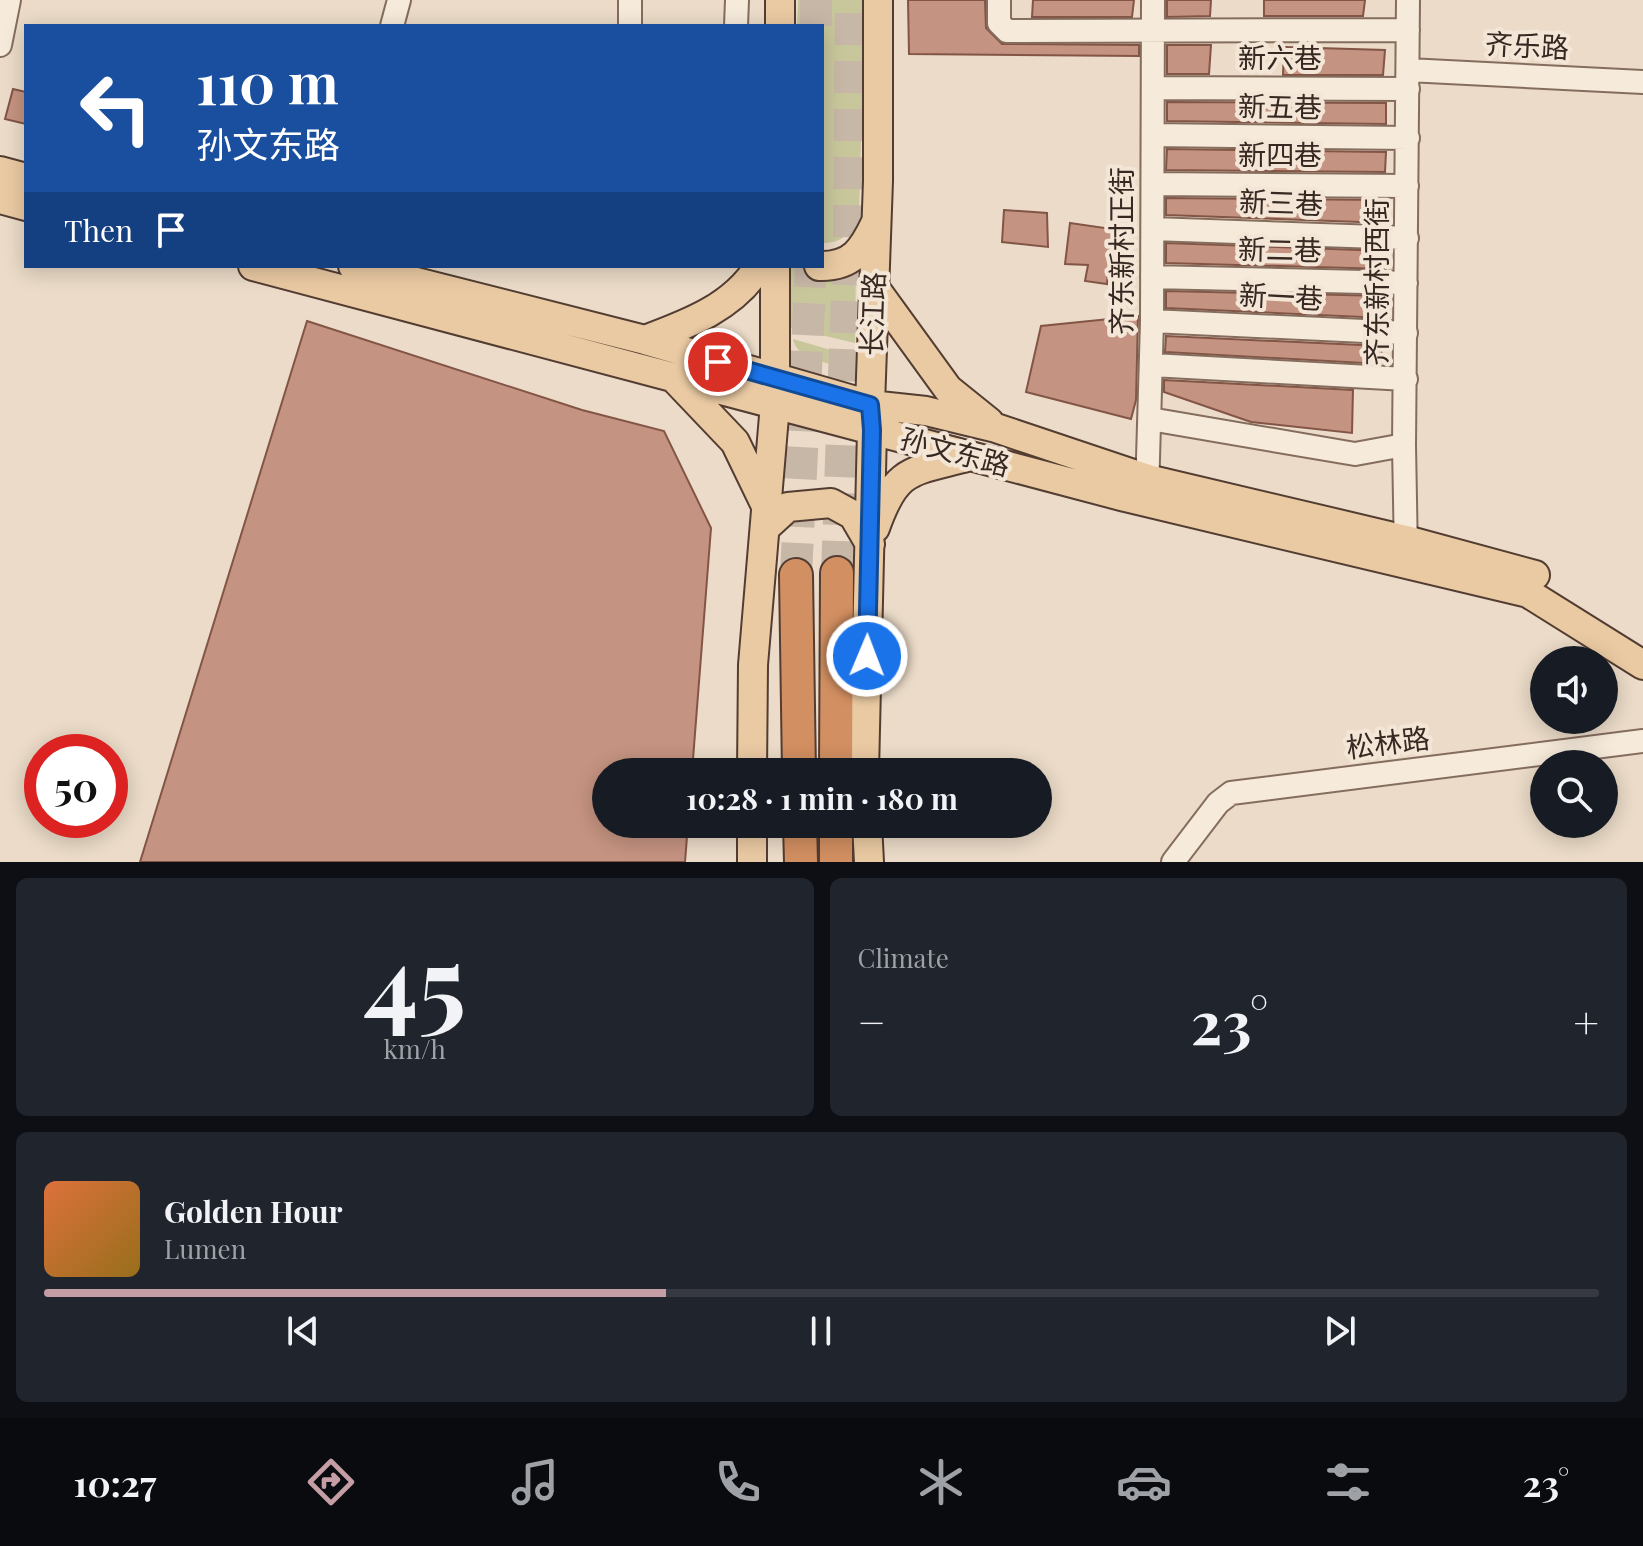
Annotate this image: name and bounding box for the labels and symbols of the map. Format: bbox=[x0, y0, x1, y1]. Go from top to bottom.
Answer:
street label: 齐乐路 bbox=[1484, 24, 1570, 65]
street label: 新六巷 bbox=[1238, 38, 1322, 75]
street label: 新五巷 bbox=[1238, 86, 1322, 125]
street label: 新四巷 bbox=[1238, 135, 1322, 172]
street label: 齐东新村正街 bbox=[1102, 167, 1139, 335]
street label: 新三巷 bbox=[1238, 182, 1324, 221]
street label: 齐东新村西街 bbox=[1357, 198, 1394, 366]
street label: 新二巷 bbox=[1238, 229, 1322, 268]
street label: 长江路 bbox=[852, 271, 891, 357]
street label: 新一巷 bbox=[1238, 275, 1324, 316]
pin bbox=[684, 328, 752, 396]
street label: 孙文东路 bbox=[897, 418, 1014, 483]
position arrow bbox=[825, 614, 909, 698]
street label: 松林路 bbox=[1344, 718, 1432, 765]
speed limit sign: 50 bbox=[24, 734, 128, 838]

